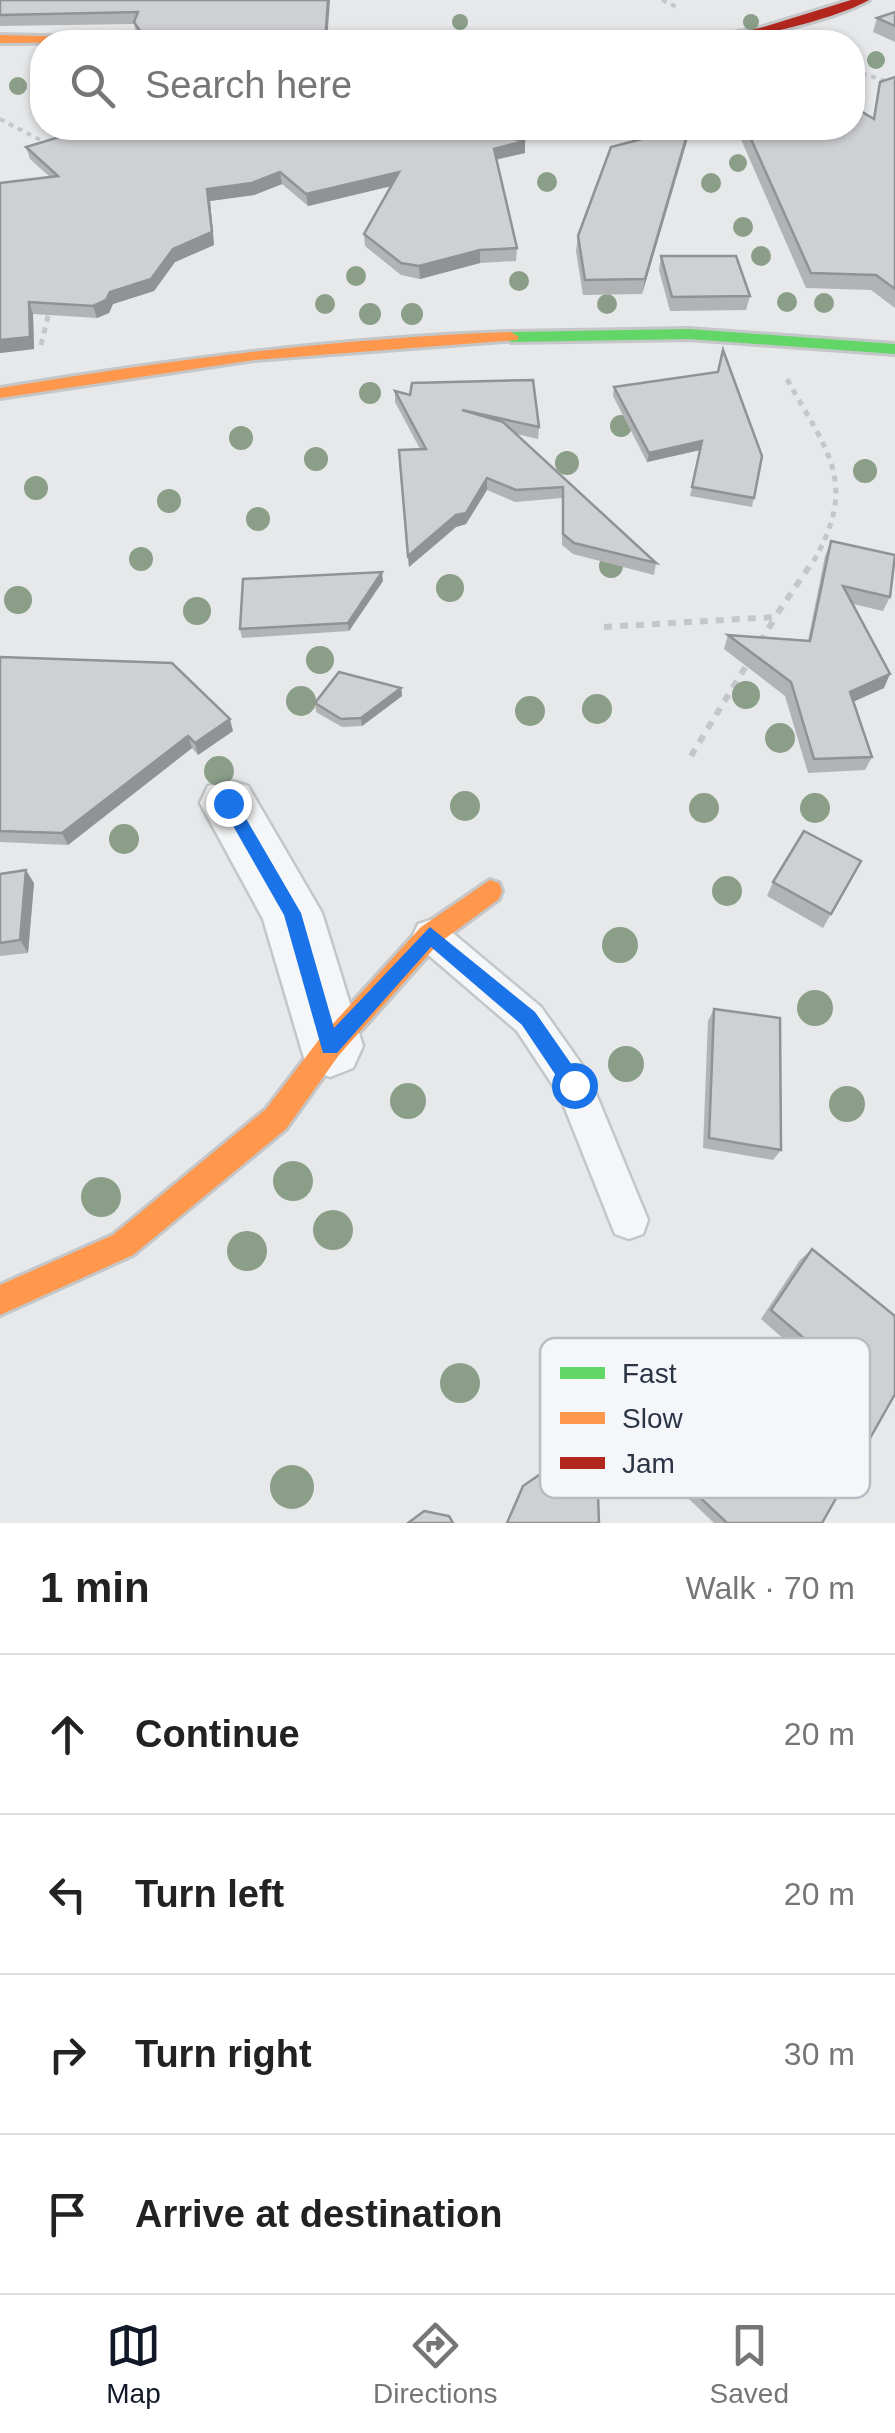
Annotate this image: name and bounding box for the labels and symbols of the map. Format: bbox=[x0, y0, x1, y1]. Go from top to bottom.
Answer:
route end bbox=[206, 781, 252, 827]
route start bbox=[552, 1063, 598, 1109]
legend bbox=[540, 1338, 870, 1498]
text: Fast bbox=[622, 1358, 677, 1389]
text: Slow bbox=[622, 1403, 683, 1434]
text: Jam bbox=[622, 1448, 675, 1479]

